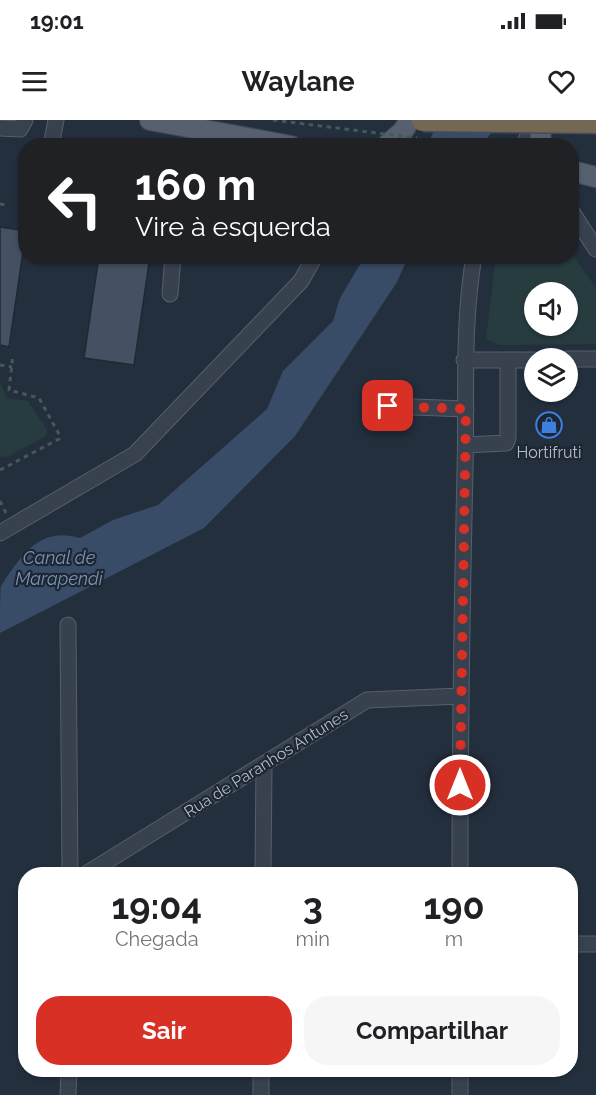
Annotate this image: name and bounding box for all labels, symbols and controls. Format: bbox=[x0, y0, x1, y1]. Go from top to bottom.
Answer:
text: 19:01 bbox=[30, 8, 84, 34]
icon: menu bbox=[18, 65, 51, 98]
icon: heart bbox=[545, 65, 578, 98]
text: Waylane bbox=[241, 66, 355, 97]
text: 160 m bbox=[135, 161, 256, 210]
icon: left bbox=[36, 162, 114, 240]
text: Vire à esquerda bbox=[135, 211, 331, 242]
map controls bbox=[524, 282, 578, 402]
button: sound bbox=[524, 282, 578, 336]
button: layers bbox=[524, 348, 578, 402]
pin bbox=[362, 380, 413, 431]
icon: arrive bbox=[371, 389, 404, 422]
shop icon: Hortifruti bbox=[534, 410, 564, 440]
place label: Hortifruti bbox=[517, 443, 581, 462]
water label: Canal de Marapendi bbox=[15, 547, 104, 589]
street label: Rua de Paranhos Antunes bbox=[180, 705, 352, 821]
position arrow bbox=[428, 753, 492, 817]
text: 19:04 bbox=[111, 885, 202, 927]
text: 3 bbox=[303, 885, 323, 927]
text: 190 bbox=[423, 885, 485, 927]
text: Chegada bbox=[115, 927, 199, 951]
text: min bbox=[296, 927, 330, 951]
text: m bbox=[445, 927, 463, 951]
button: Sair bbox=[36, 996, 292, 1065]
button: Compartilhar bbox=[304, 996, 560, 1065]

